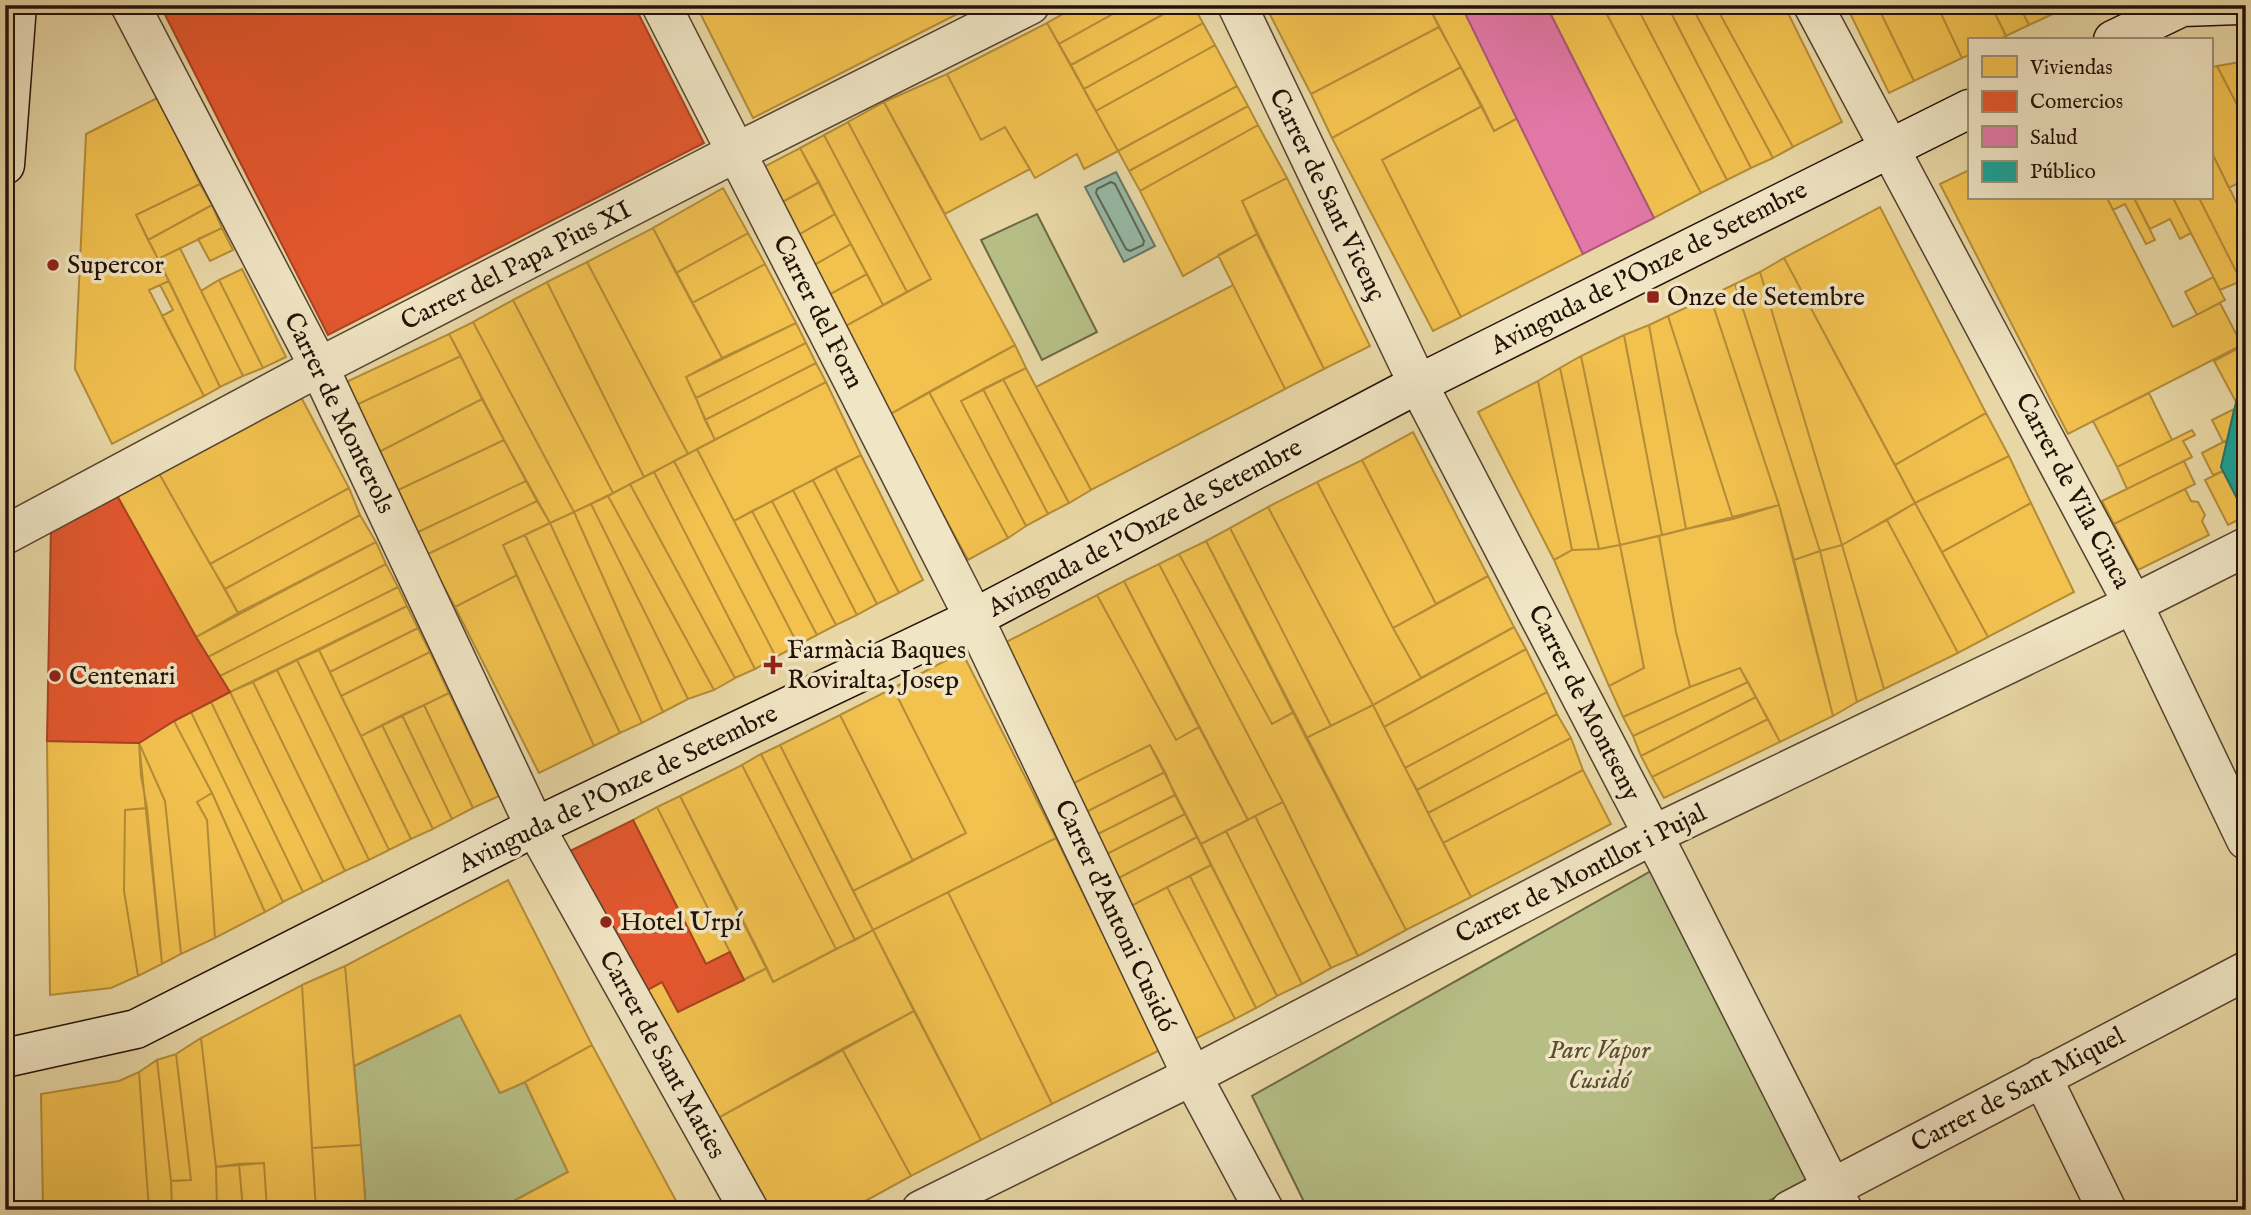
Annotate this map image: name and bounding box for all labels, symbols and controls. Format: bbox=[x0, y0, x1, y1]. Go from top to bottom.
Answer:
legend bbox=[1968, 38, 2212, 200]
text: Viviendas bbox=[2029, 55, 2113, 82]
street label: Carrer de Sant Vicenç bbox=[1261, 83, 1393, 307]
text: Comercios bbox=[2030, 89, 2123, 116]
text: Salud bbox=[2030, 125, 2078, 152]
text: Público bbox=[2030, 159, 2096, 186]
street label: Avinguda de l'Onze de Setembre bbox=[1485, 174, 1813, 362]
street label: Carrer del Papa Pius XI bbox=[395, 194, 637, 338]
street label: Carrer del Forn bbox=[765, 230, 871, 395]
place label: Supercor bbox=[67, 249, 164, 282]
marker: Supercor bbox=[45, 257, 61, 273]
place label: Onze de Setembre bbox=[1667, 281, 1865, 313]
marker: Onze de Setembre bbox=[1645, 289, 1661, 305]
street label: Carrer de Monterols bbox=[276, 307, 402, 519]
street label: Carrer de Vila Cinca bbox=[2007, 387, 2139, 595]
street label: Avinguda de l'Onze de Setembre bbox=[981, 431, 1308, 626]
street label: Carrer de Montseny bbox=[1520, 599, 1648, 807]
place label: Farmàcia Baques Roviralta, Josep bbox=[787, 634, 966, 697]
marker: Farmàcia Baques Roviralta, Josep bbox=[765, 657, 781, 673]
place label: Centenari bbox=[69, 660, 176, 693]
marker: Centenari bbox=[47, 668, 63, 684]
street label: Avinguda de l'Onze de Setembre bbox=[452, 697, 783, 881]
street label: Carrer d'Antoni Cusidó bbox=[1047, 795, 1183, 1037]
street label: Carrer de Montllor i Pujal bbox=[1450, 796, 1713, 952]
place label: Hotel Urpí bbox=[620, 906, 743, 939]
marker: Hotel Urpí bbox=[598, 914, 614, 930]
street label: Carrer de Sant Maties bbox=[591, 945, 733, 1165]
street label: Carrer de Sant Miquel bbox=[1906, 1019, 2131, 1160]
park label: Parc Vapor Cusidó bbox=[1548, 1034, 1651, 1097]

